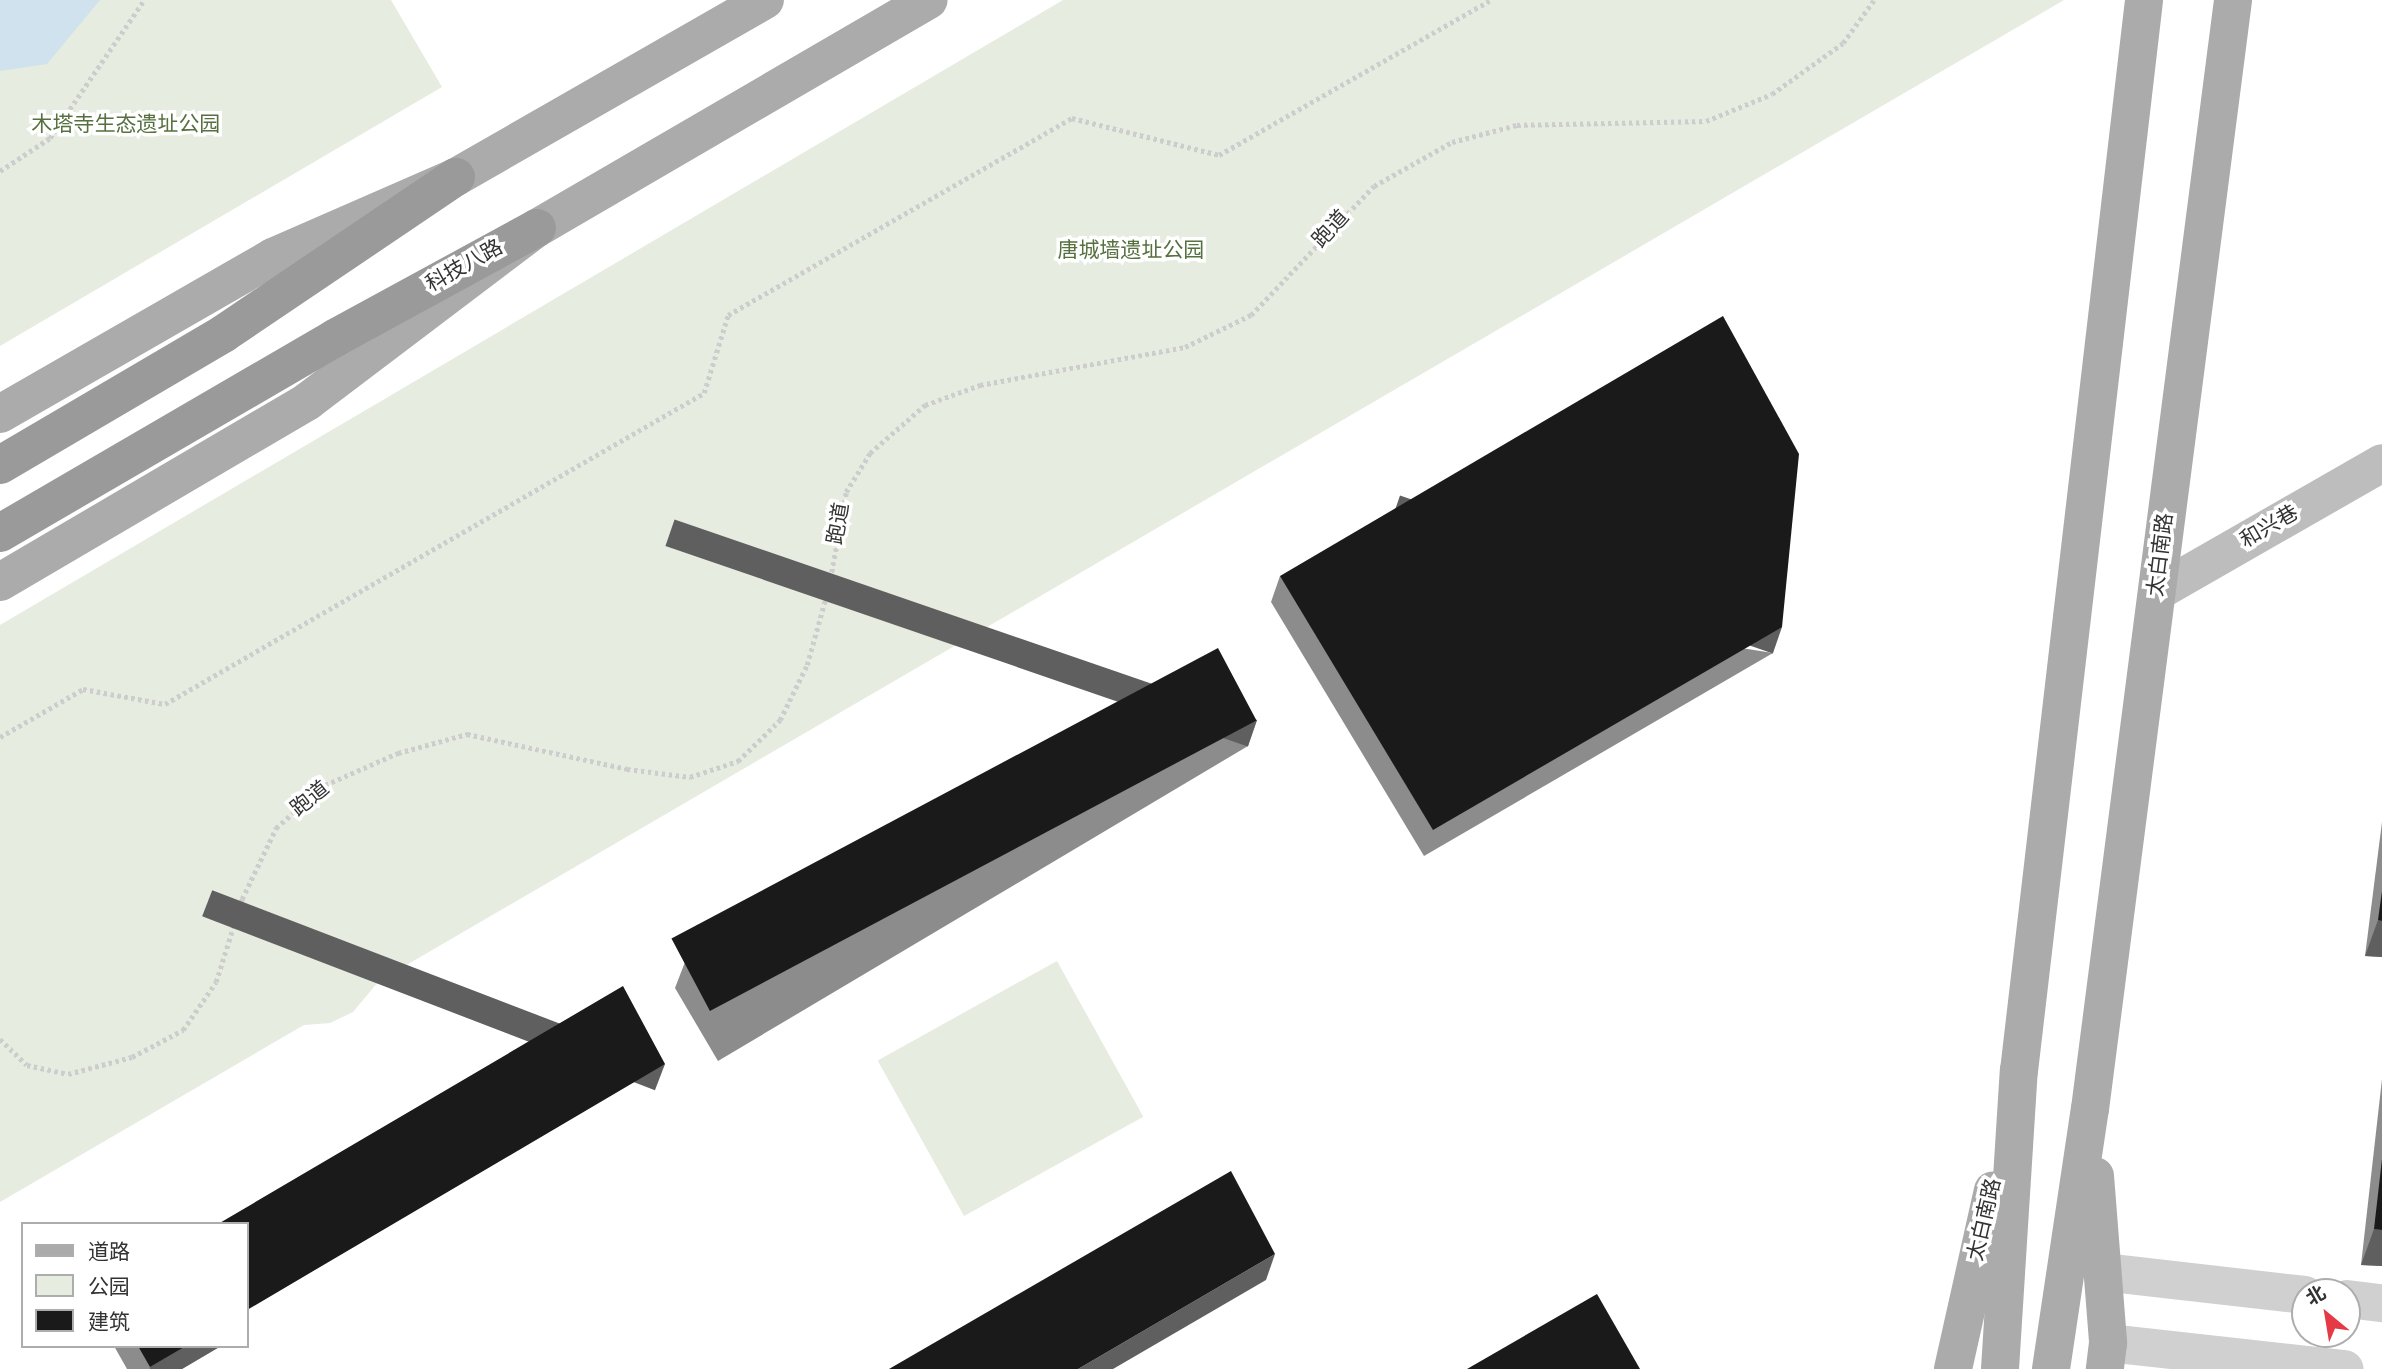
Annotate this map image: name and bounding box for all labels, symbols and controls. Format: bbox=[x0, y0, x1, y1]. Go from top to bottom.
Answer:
park label: 木塔寺生态遗址公园 bbox=[32, 113, 220, 139]
street label: 跑道 bbox=[1308, 206, 1356, 254]
street label: 科技八路 bbox=[422, 236, 508, 298]
park label: 唐城墙遗址公园 bbox=[1058, 239, 1204, 265]
street label: 跑道 bbox=[824, 501, 856, 547]
street label: 和兴巷 bbox=[2236, 501, 2304, 555]
street label: 太白南路 bbox=[2144, 512, 2180, 598]
street label: 跑道 bbox=[287, 777, 335, 823]
street label: 太白南路 bbox=[1964, 1176, 2008, 1264]
legend bbox=[21, 1222, 248, 1348]
text: 道路 bbox=[88, 1240, 130, 1267]
text: 公园 bbox=[88, 1275, 130, 1302]
north arrow bbox=[2291, 1278, 2361, 1348]
text: 北 bbox=[2302, 1281, 2331, 1312]
text: 建筑 bbox=[88, 1310, 130, 1337]

